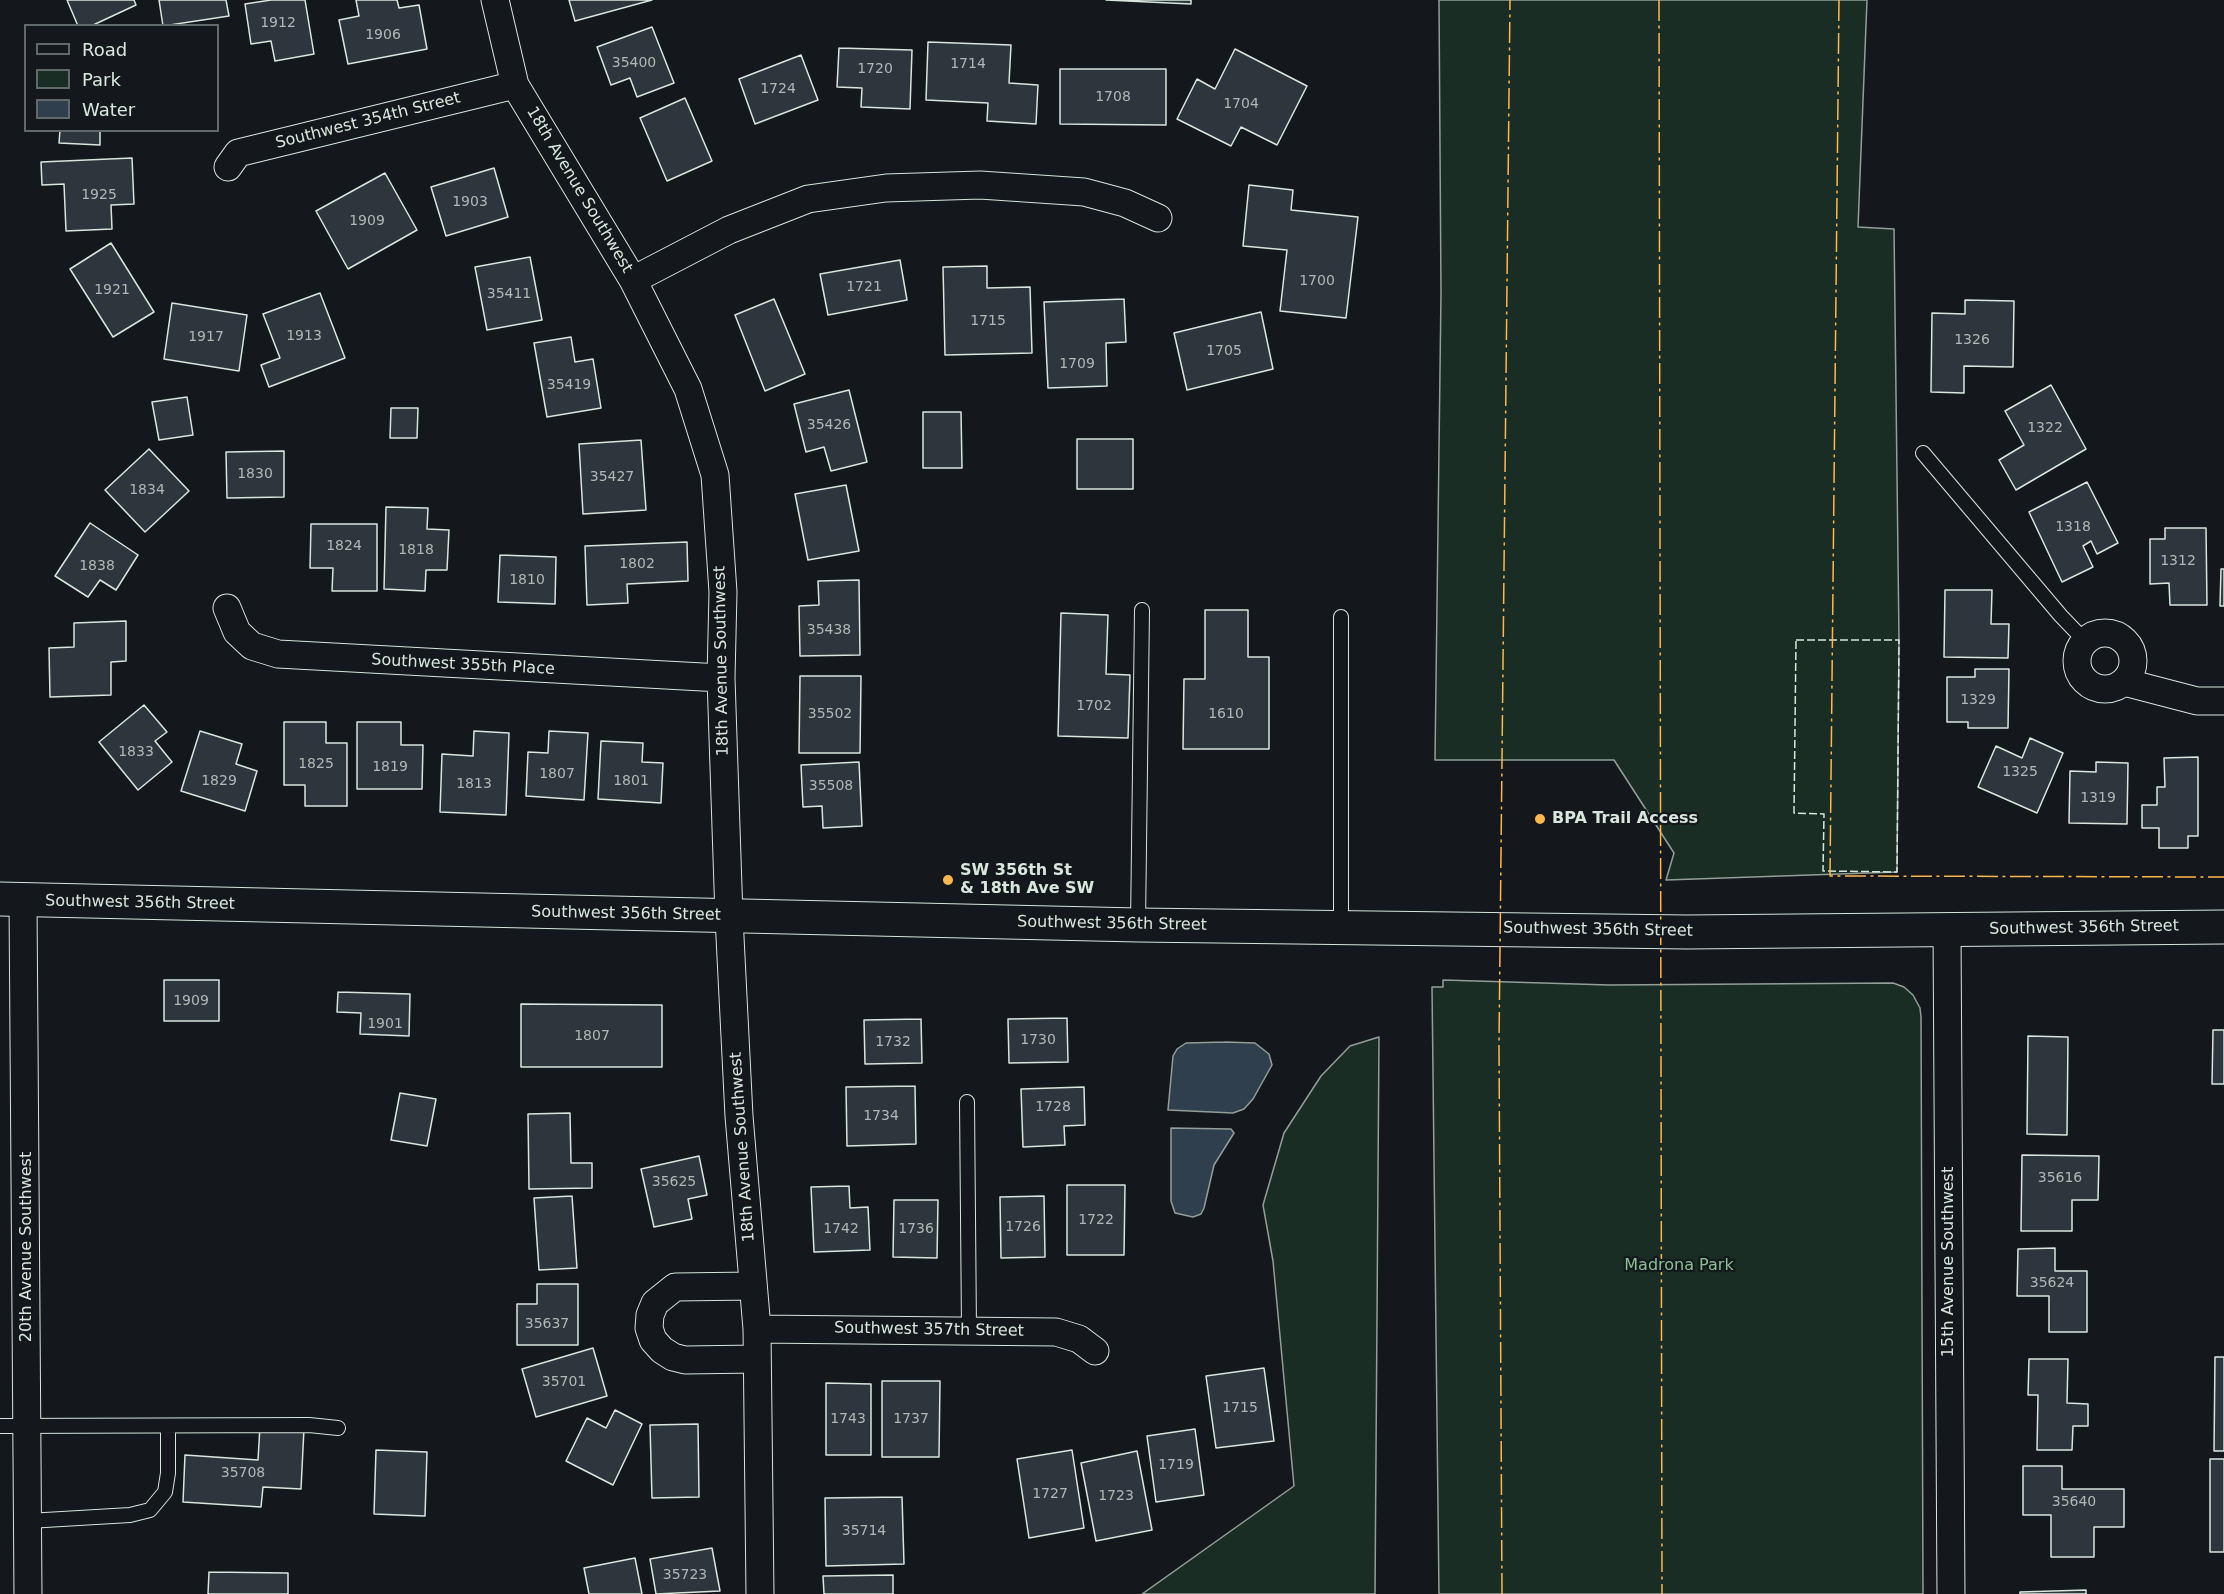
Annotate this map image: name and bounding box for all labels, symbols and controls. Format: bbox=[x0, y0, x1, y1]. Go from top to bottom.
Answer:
house number: 1912 bbox=[260, 15, 296, 31]
legend bbox=[24, 24, 219, 132]
house number: 1906 bbox=[365, 27, 401, 43]
text: Road bbox=[82, 39, 127, 60]
house number: 35400 bbox=[612, 55, 656, 71]
house number: 1714 bbox=[950, 56, 986, 72]
house number: 1720 bbox=[857, 61, 893, 77]
text: Park bbox=[82, 69, 121, 90]
house number: 1724 bbox=[760, 81, 796, 97]
street label: Southwest 354th Street bbox=[274, 89, 462, 153]
house number: 1708 bbox=[1095, 89, 1131, 105]
house number: 1704 bbox=[1223, 96, 1259, 112]
text: Water bbox=[82, 99, 135, 120]
street label: 18th Avenue Southwest bbox=[522, 103, 636, 277]
house number: 1925 bbox=[81, 187, 117, 203]
house number: 1903 bbox=[452, 194, 488, 210]
house number: 1909 bbox=[349, 213, 385, 229]
house number: 1700 bbox=[1299, 273, 1335, 289]
house number: 1721 bbox=[846, 279, 882, 295]
house number: 1921 bbox=[94, 282, 130, 298]
house number: 35411 bbox=[487, 286, 531, 302]
house number: 1715 bbox=[970, 313, 1006, 329]
house number: 1913 bbox=[286, 328, 322, 344]
house number: 1917 bbox=[188, 329, 224, 345]
house number: 1326 bbox=[1954, 332, 1990, 348]
house number: 1705 bbox=[1206, 343, 1242, 359]
house number: 1709 bbox=[1059, 356, 1095, 372]
house number: 35419 bbox=[547, 377, 591, 393]
house number: 35426 bbox=[807, 417, 851, 433]
house number: 1322 bbox=[2027, 420, 2063, 436]
house number: 1830 bbox=[237, 466, 273, 482]
house number: 35427 bbox=[590, 469, 634, 485]
house number: 1834 bbox=[129, 482, 165, 498]
house number: 1318 bbox=[2055, 519, 2091, 535]
house number: 1824 bbox=[326, 538, 362, 554]
house number: 1818 bbox=[398, 542, 434, 558]
house number: 1312 bbox=[2160, 553, 2196, 569]
house number: 1802 bbox=[619, 556, 655, 572]
house number: 1838 bbox=[79, 558, 115, 574]
street label: 18th Avenue Southwest bbox=[711, 566, 733, 756]
house number: 1810 bbox=[509, 572, 545, 588]
house number: 35438 bbox=[807, 622, 851, 638]
street label: Southwest 355th Place bbox=[371, 651, 555, 679]
house number: 1329 bbox=[1960, 692, 1996, 708]
house number: 1702 bbox=[1076, 698, 1112, 714]
house number: 35502 bbox=[808, 706, 852, 722]
house number: 1610 bbox=[1208, 706, 1244, 722]
house number: 1833 bbox=[118, 744, 154, 760]
house number: 1825 bbox=[298, 756, 334, 772]
house number: 1819 bbox=[372, 759, 408, 775]
house number: 1325 bbox=[2002, 764, 2038, 780]
house number: 1807 bbox=[539, 766, 575, 782]
house number: 1829 bbox=[201, 773, 237, 789]
house number: 1801 bbox=[613, 773, 649, 789]
house number: 1813 bbox=[456, 776, 492, 792]
house number: 35508 bbox=[809, 778, 853, 794]
house number: 1319 bbox=[2080, 790, 2116, 806]
place label: BPA Trail Access bbox=[1552, 809, 1698, 829]
marker: BPA Trail Access bbox=[1533, 812, 1547, 826]
place label: SW 356th St & 18th Ave SW bbox=[960, 861, 1094, 899]
marker: SW 356th St & 18th Ave SW bbox=[941, 873, 955, 887]
street label: Southwest 356th Street bbox=[45, 892, 235, 914]
street label: Southwest 356th Street bbox=[531, 903, 721, 925]
street label: Southwest 356th Street bbox=[1017, 913, 1207, 935]
street label: Southwest 356th Street bbox=[1989, 917, 2179, 939]
street label: Southwest 356th Street bbox=[1503, 919, 1693, 941]
house number: 1909 bbox=[173, 993, 209, 1009]
house number: 1901 bbox=[367, 1016, 403, 1032]
house number: 1807 bbox=[574, 1028, 610, 1044]
house number: 1730 bbox=[1020, 1032, 1056, 1048]
house number: 1732 bbox=[875, 1034, 911, 1050]
street label: 18th Avenue Southwest bbox=[727, 1051, 759, 1243]
house number: 1728 bbox=[1035, 1099, 1071, 1115]
house number: 1734 bbox=[863, 1108, 899, 1124]
street label: 20th Avenue Southwest bbox=[17, 1152, 37, 1342]
street label: 15th Avenue Southwest bbox=[1939, 1167, 1959, 1357]
house number: 35616 bbox=[2038, 1170, 2082, 1186]
house number: 35625 bbox=[652, 1174, 696, 1190]
house number: 1722 bbox=[1078, 1212, 1114, 1228]
house number: 1726 bbox=[1005, 1219, 1041, 1235]
house number: 1742 bbox=[823, 1221, 859, 1237]
house number: 1736 bbox=[898, 1221, 934, 1237]
park label: Madrona Park bbox=[1624, 1256, 1734, 1276]
house number: 35624 bbox=[2030, 1275, 2074, 1291]
house number: 35637 bbox=[525, 1316, 569, 1332]
street label: Southwest 357th Street bbox=[834, 1319, 1024, 1341]
house number: 35701 bbox=[542, 1374, 586, 1390]
house number: 1715 bbox=[1222, 1400, 1258, 1416]
house number: 1743 bbox=[830, 1411, 866, 1427]
house number: 1737 bbox=[893, 1411, 929, 1427]
house number: 1719 bbox=[1158, 1457, 1194, 1473]
house number: 35708 bbox=[221, 1465, 265, 1481]
house number: 1727 bbox=[1032, 1486, 1068, 1502]
house number: 1723 bbox=[1098, 1488, 1134, 1504]
house number: 35640 bbox=[2052, 1494, 2096, 1510]
house number: 35714 bbox=[842, 1523, 886, 1539]
house number: 35723 bbox=[663, 1567, 707, 1583]

